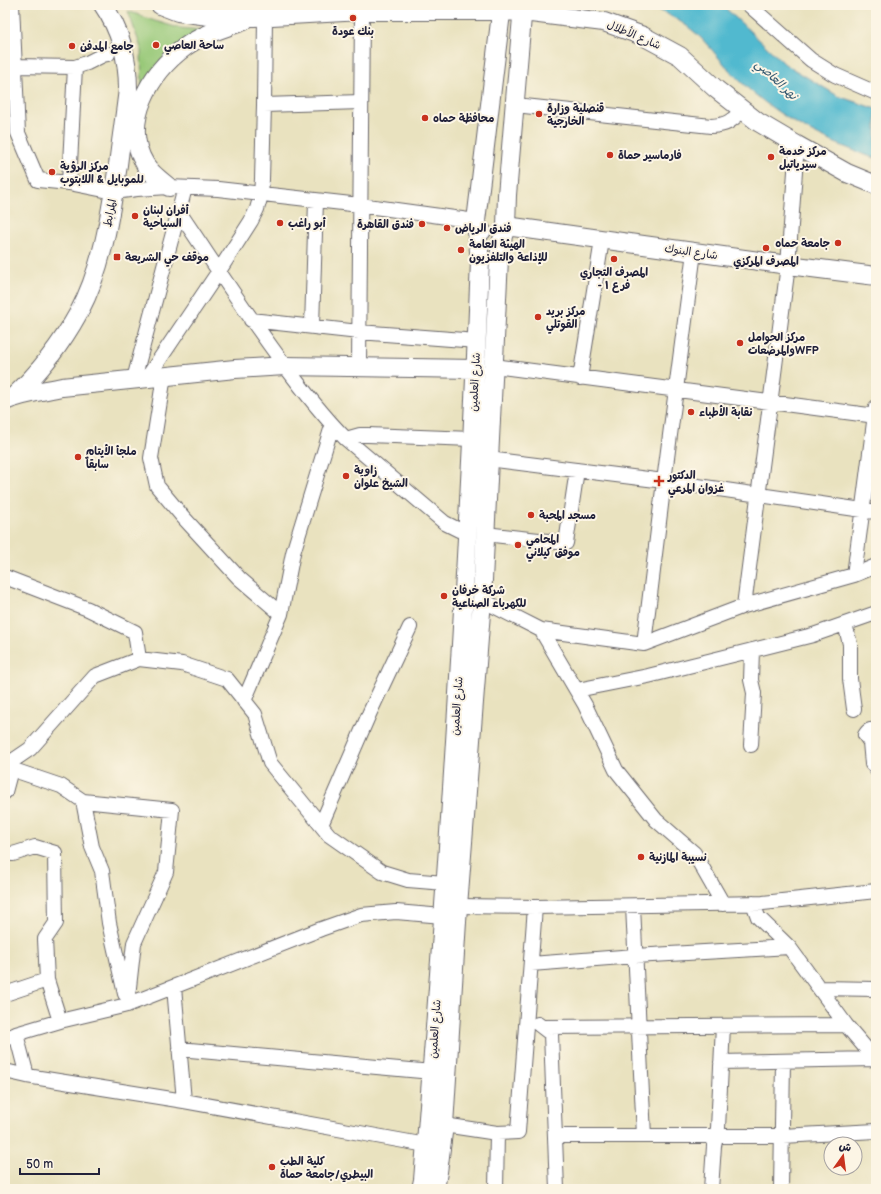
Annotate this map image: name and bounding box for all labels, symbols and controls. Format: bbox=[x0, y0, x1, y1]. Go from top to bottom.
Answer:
marker: بنك عودة bbox=[348, 13, 358, 23]
street label: شارع الأطلال bbox=[604, 17, 663, 54]
place label: بنك عودة bbox=[332, 25, 374, 39]
place label: ساحة العاصي bbox=[164, 39, 224, 55]
place label: جامع المدفن bbox=[80, 40, 134, 54]
marker: ساحة العاصي bbox=[151, 40, 161, 50]
marker: جامع المدفن bbox=[67, 41, 77, 51]
water label: نهر العاصي bbox=[750, 57, 802, 107]
place label: قنصلية وزارة الخارجية bbox=[547, 102, 604, 128]
marker: قنصلية وزارة الخارجية bbox=[534, 109, 544, 119]
place label: محافظة حماه bbox=[433, 112, 495, 125]
marker: محافظة حماه bbox=[420, 113, 430, 123]
place label: مركز خدمة سيرياتيل bbox=[779, 145, 827, 171]
place label: فارماسير حماة bbox=[618, 149, 682, 162]
marker: فارماسير حماة bbox=[605, 150, 615, 160]
marker: مركز خدمة سيرياتيل bbox=[766, 152, 776, 162]
place label: مركز الرؤية للموبايل & اللابتوب bbox=[60, 160, 144, 187]
marker: مركز الرؤية للموبايل & اللابتوب bbox=[47, 167, 57, 177]
street label: المرابط bbox=[101, 198, 120, 228]
place label: أفران لبنان السياحية bbox=[143, 204, 189, 230]
marker: أفران لبنان السياحية bbox=[130, 211, 140, 221]
place label: أبو راغب bbox=[288, 217, 326, 231]
marker: أبو راغب bbox=[275, 218, 285, 228]
place label: فندق القاهرة bbox=[357, 218, 414, 231]
marker: فندق القاهرة bbox=[417, 219, 427, 229]
place label: فندق الرياض bbox=[455, 222, 511, 235]
marker: فندق الرياض bbox=[442, 223, 452, 233]
place label: جامعة حماه bbox=[775, 237, 830, 250]
place label: الهيئة العامة للإذاعة والتلفزيون bbox=[469, 238, 547, 265]
marker: جامعة حماه bbox=[833, 238, 843, 248]
street label: شارع البنوك bbox=[663, 242, 719, 264]
marker: المصرف المركزي bbox=[761, 243, 771, 253]
marker: الهيئة العامة للإذاعة والتلفزيون bbox=[456, 245, 466, 255]
place label: موقف حي الشريعة bbox=[125, 251, 209, 267]
marker: موقف حي الشريعة bbox=[112, 252, 122, 262]
marker: المصرف التجاري - فرع ١ bbox=[609, 254, 619, 264]
place label: المصرف المركزي bbox=[733, 255, 799, 270]
place label: المصرف التجاري - فرع ١ bbox=[580, 266, 648, 293]
place label: مركز بريد القوتلي bbox=[546, 305, 585, 334]
marker: مركز بريد القوتلي bbox=[533, 312, 543, 322]
place label: مركز الحوامل والمرضعاتWFP bbox=[748, 331, 819, 357]
marker: مركز الحوامل والمرضعاتWFP bbox=[735, 338, 745, 348]
street label: شارع العلمين bbox=[467, 352, 485, 412]
place label: نقابة الأطباء bbox=[699, 405, 753, 419]
marker: نقابة الأطباء bbox=[686, 407, 696, 417]
place label: ملجأ الأيتام سابقاً bbox=[85, 444, 137, 471]
marker: ملجأ الأيتام سابقاً bbox=[73, 452, 83, 462]
place label: زاوية الشيخ علوان bbox=[354, 464, 408, 491]
place label: الدكتور غزوان المرعي bbox=[667, 469, 724, 498]
marker: زاوية الشيخ علوان bbox=[341, 471, 351, 481]
marker: الدكتور غزوان المرعي bbox=[653, 475, 665, 487]
place label: مسجد المحبة bbox=[539, 509, 596, 522]
marker: مسجد المحبة bbox=[526, 510, 536, 520]
place label: المحامي موفق كيلاني bbox=[526, 533, 580, 562]
marker: المحامي موفق كيلاني bbox=[513, 540, 523, 550]
place label: شركة خرفان للكهرباء الصناعية bbox=[452, 584, 526, 610]
marker: شركة خرفان للكهرباء الصناعية bbox=[439, 591, 449, 601]
street label: شارع العلمين bbox=[448, 676, 468, 736]
place label: نسيبة المازنية bbox=[649, 851, 707, 864]
marker: نسيبة المازنية bbox=[636, 852, 646, 862]
street label: شارع العلمين bbox=[426, 999, 446, 1059]
north arrow bbox=[823, 1136, 863, 1176]
text: ش bbox=[838, 1139, 853, 1155]
scale bar bbox=[20, 1150, 99, 1176]
place label: كلية الطب البيطري/جامعة حماة bbox=[280, 1155, 373, 1183]
text: 50 m bbox=[26, 1157, 53, 1172]
marker: كلية الطب البيطري/جامعة حماة bbox=[267, 1162, 277, 1172]

